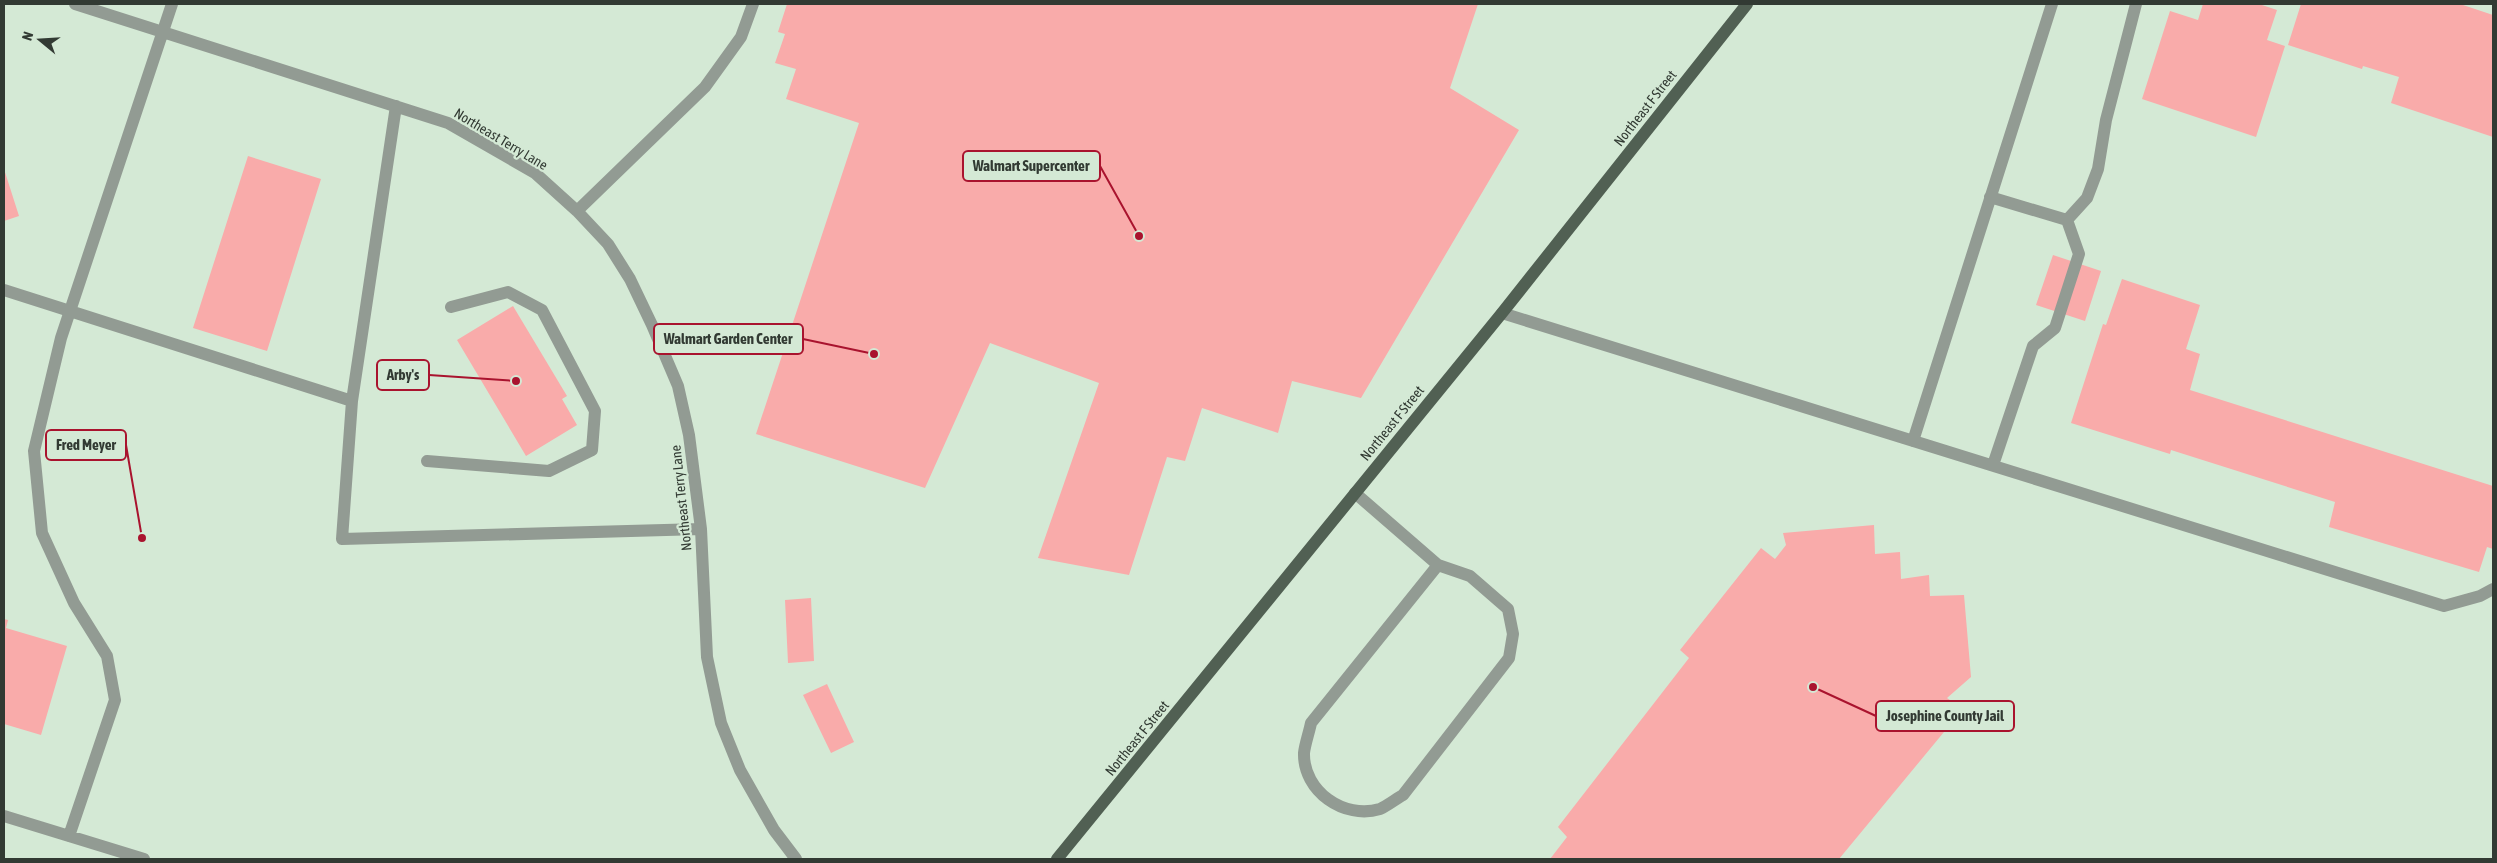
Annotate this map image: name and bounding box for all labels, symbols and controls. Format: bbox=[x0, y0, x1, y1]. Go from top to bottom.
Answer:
north arrow bbox=[15, 15, 65, 65]
text: N bbox=[19, 30, 37, 42]
street label: Northeast F Street bbox=[1610, 67, 1680, 149]
street label: Northeast Terry Lane bbox=[451, 105, 551, 173]
callout: Walmart Supercenter bbox=[963, 151, 1100, 181]
text: Walmart Supercenter bbox=[972, 157, 1090, 174]
callout: Walmart Garden Center bbox=[654, 324, 803, 354]
text: Walmart Garden Center bbox=[663, 330, 793, 347]
callout: Arby's bbox=[377, 360, 429, 390]
text: Arby's bbox=[386, 366, 420, 383]
street label: Northeast F Street bbox=[1357, 382, 1427, 464]
callout: Fred Meyer bbox=[46, 430, 126, 460]
text: Fred Meyer bbox=[56, 436, 117, 453]
street label: Northeast Terry Lane bbox=[667, 444, 695, 552]
street label: Northeast F Street bbox=[1102, 697, 1172, 779]
callout: Josephine County Jail bbox=[1876, 701, 2014, 731]
text: Josephine County Jail bbox=[1885, 707, 2005, 724]

